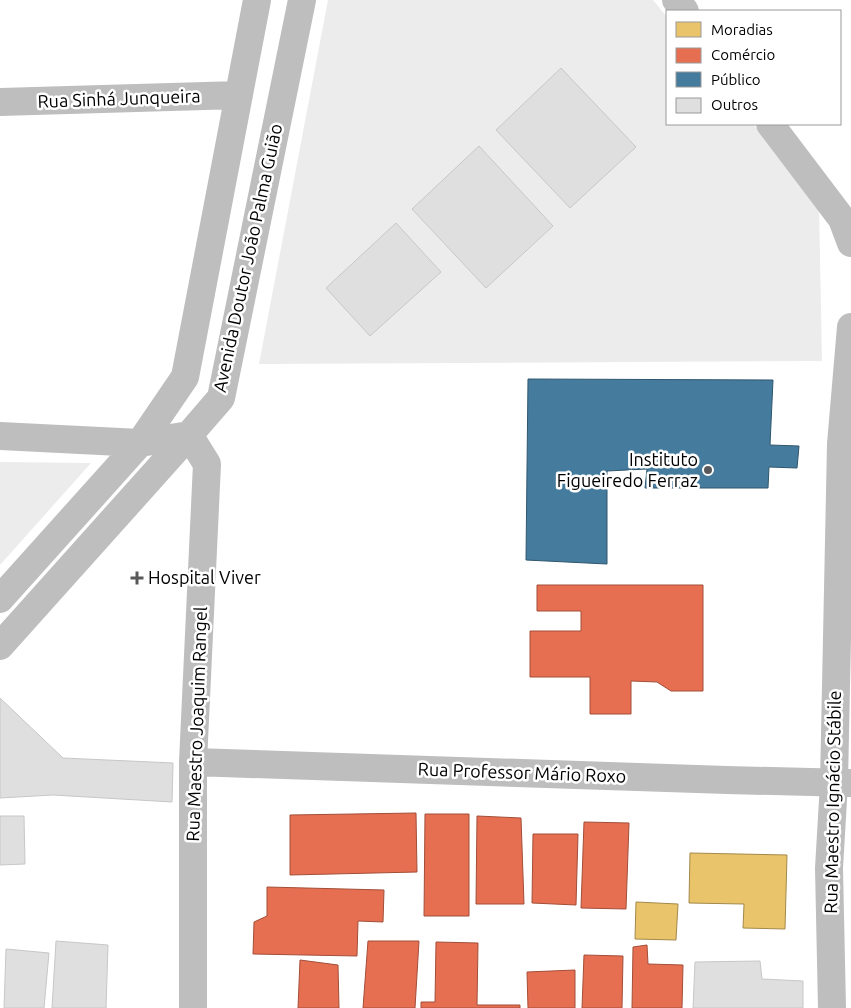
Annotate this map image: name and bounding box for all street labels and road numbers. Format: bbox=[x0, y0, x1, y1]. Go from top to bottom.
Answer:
street label: Rua Sinhá Junqueira bbox=[37, 85, 201, 111]
street label: Avenida Doutor João Palma Guião bbox=[209, 122, 285, 394]
street label: Rua Maestro Joaquim Rangel bbox=[182, 606, 210, 842]
street label: Rua Maestro Ignácio Stábile bbox=[820, 690, 844, 914]
street label: Rua Professor Mário Roxo bbox=[417, 758, 627, 786]

